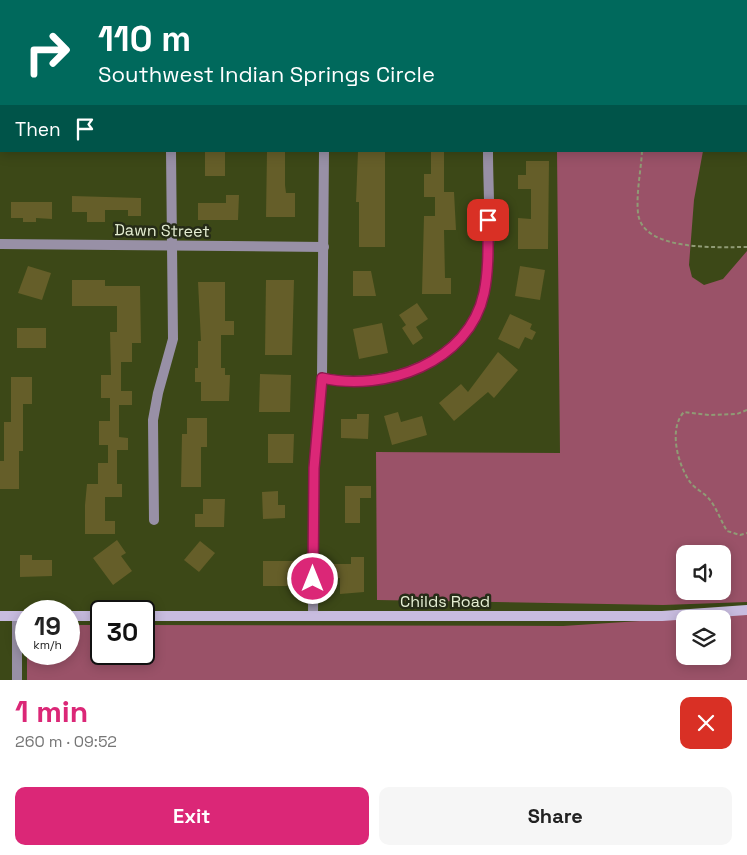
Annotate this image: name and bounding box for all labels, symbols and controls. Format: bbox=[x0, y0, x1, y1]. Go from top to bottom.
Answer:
text: 110 m bbox=[98, 17, 191, 61]
icon: right bbox=[15, 20, 80, 85]
text: Southwest Indian Springs Circle bbox=[98, 60, 435, 88]
icon: arrive bbox=[71, 115, 99, 143]
text: Then bbox=[15, 117, 61, 142]
pin bbox=[467, 199, 509, 241]
icon: arrive bbox=[474, 206, 502, 234]
street label: Dawn Street bbox=[114, 219, 210, 242]
map controls bbox=[676, 545, 731, 665]
button: sound bbox=[676, 545, 731, 600]
position arrow bbox=[286, 552, 338, 604]
street label: Childs Road bbox=[400, 591, 490, 612]
speed limit sign: 30 bbox=[90, 600, 155, 665]
text: 19 bbox=[34, 610, 61, 642]
button: layers bbox=[676, 610, 731, 665]
text: km/h bbox=[33, 637, 62, 653]
text: 1 min bbox=[15, 692, 88, 731]
button: close bbox=[680, 697, 732, 749]
text: 260 m · 09:52 bbox=[15, 731, 117, 752]
button: Exit bbox=[15, 787, 369, 845]
button: Share bbox=[379, 787, 732, 845]

